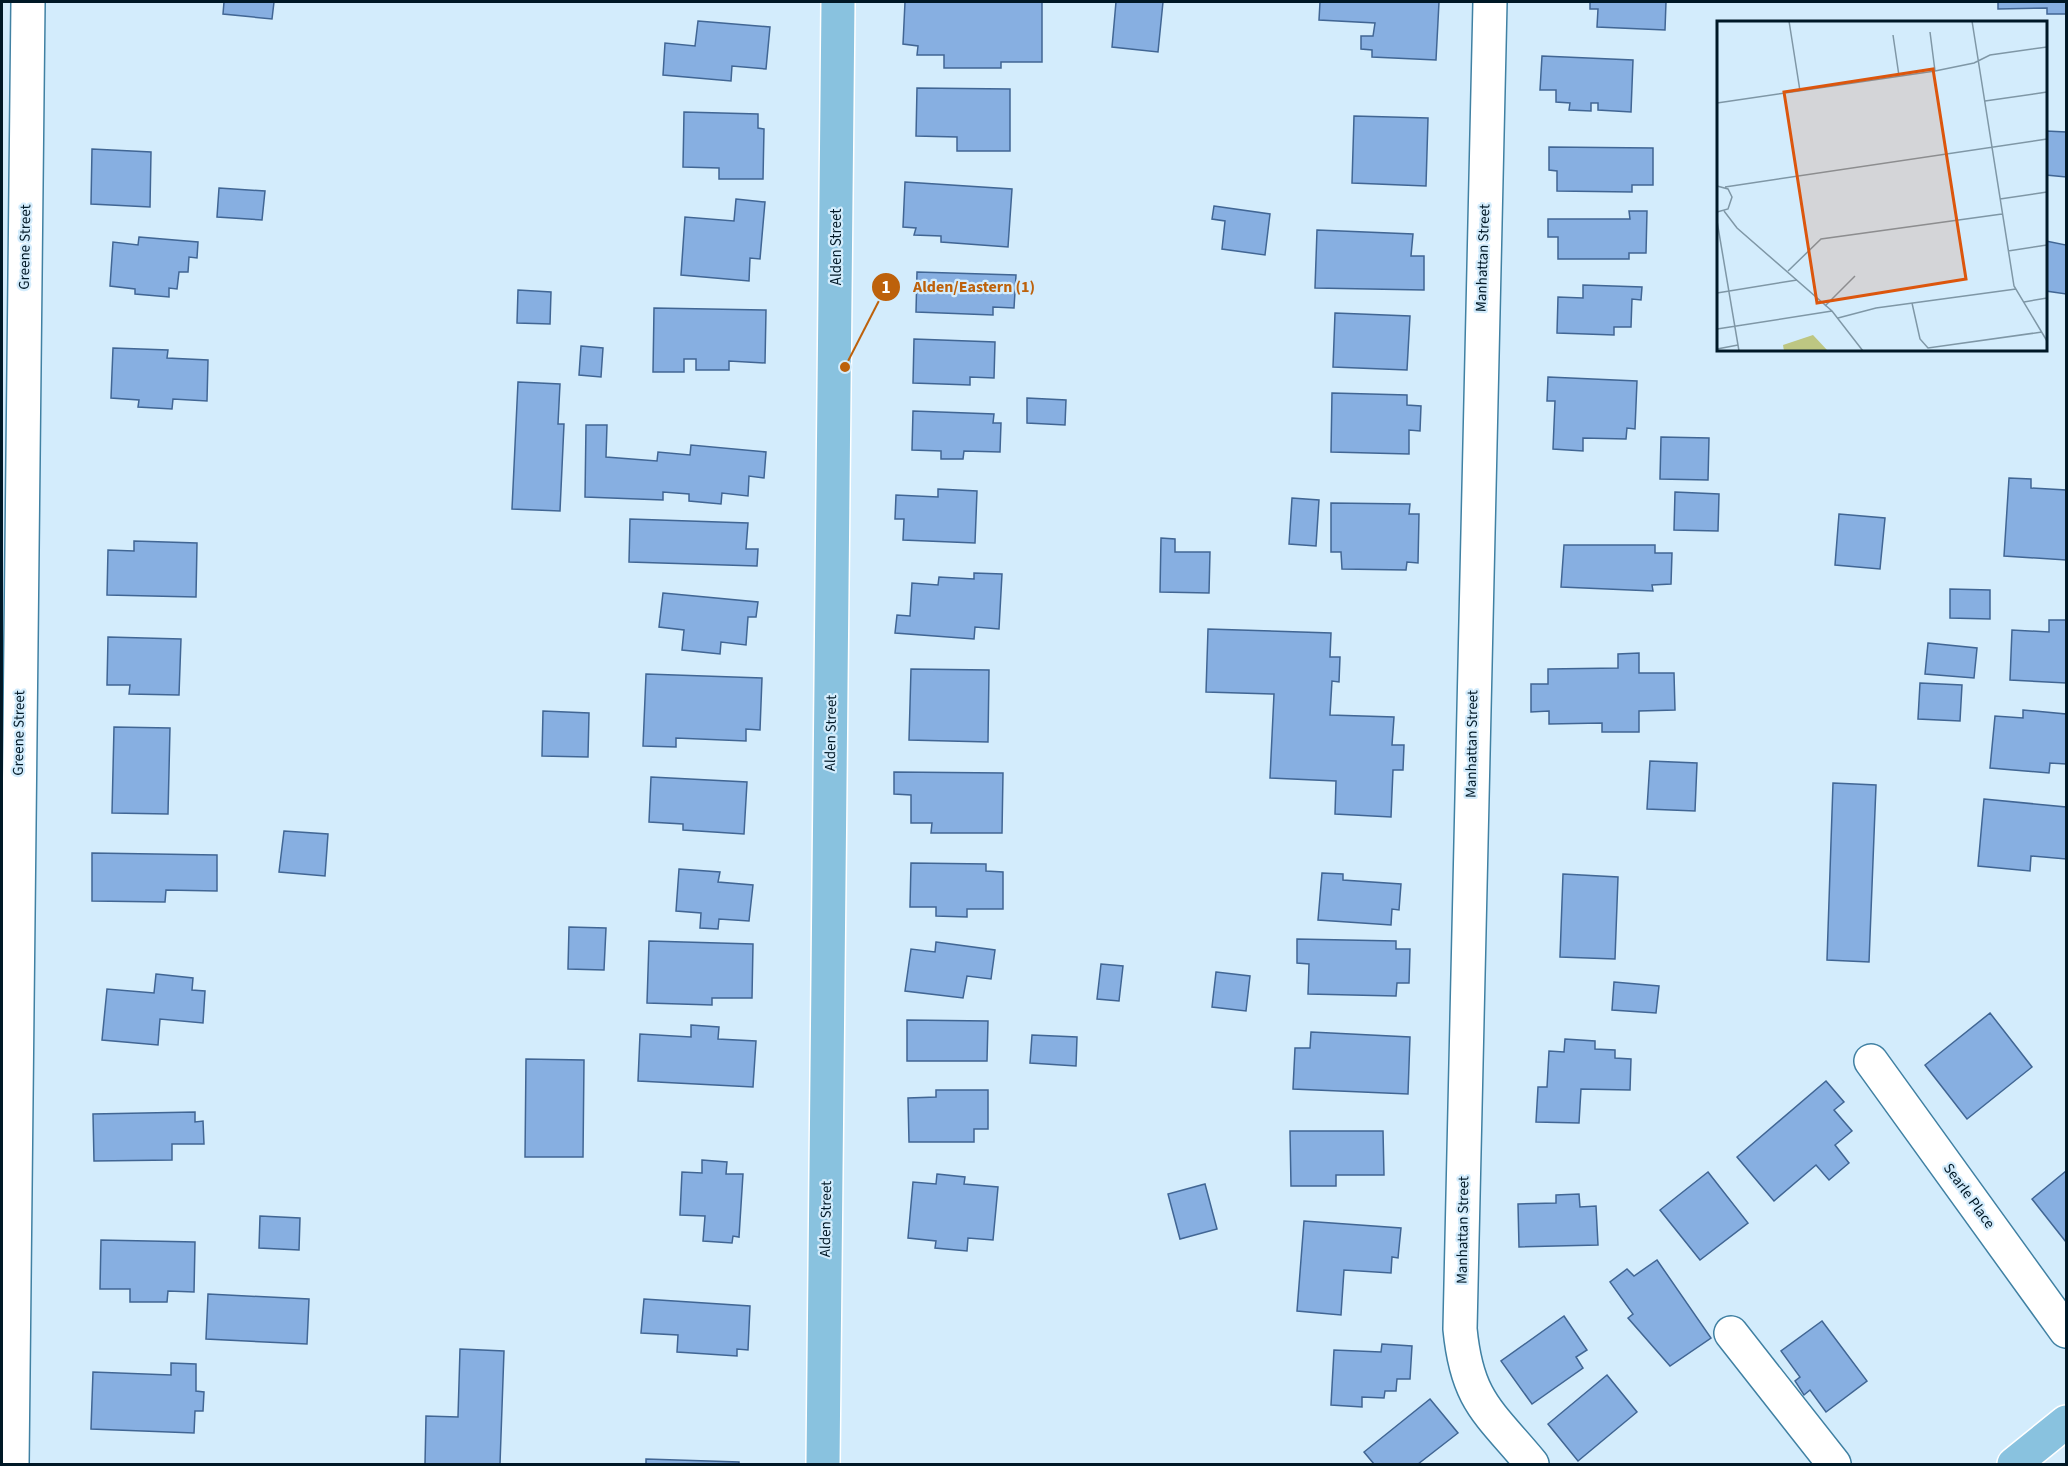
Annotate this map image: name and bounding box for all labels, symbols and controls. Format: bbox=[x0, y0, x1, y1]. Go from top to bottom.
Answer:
inset map bbox=[1717, 21, 2047, 351]
street label: Greene Street bbox=[14, 204, 36, 290]
street label: Manhattan Street bbox=[1471, 204, 1495, 312]
street label: Alden Street bbox=[826, 209, 847, 285]
callout: Alden/Eastern (1) bbox=[871, 270, 1047, 304]
text: 1 bbox=[881, 275, 891, 300]
text: Alden/Eastern (1) bbox=[912, 276, 1035, 298]
street label: Greene Street bbox=[8, 690, 30, 776]
street label: Manhattan Street bbox=[1461, 690, 1483, 798]
street label: Alden Street bbox=[820, 695, 842, 771]
street label: Searle Place bbox=[1938, 1159, 2000, 1233]
street label: Manhattan Street bbox=[1452, 1176, 1474, 1284]
street label: Alden Street bbox=[815, 1181, 837, 1257]

